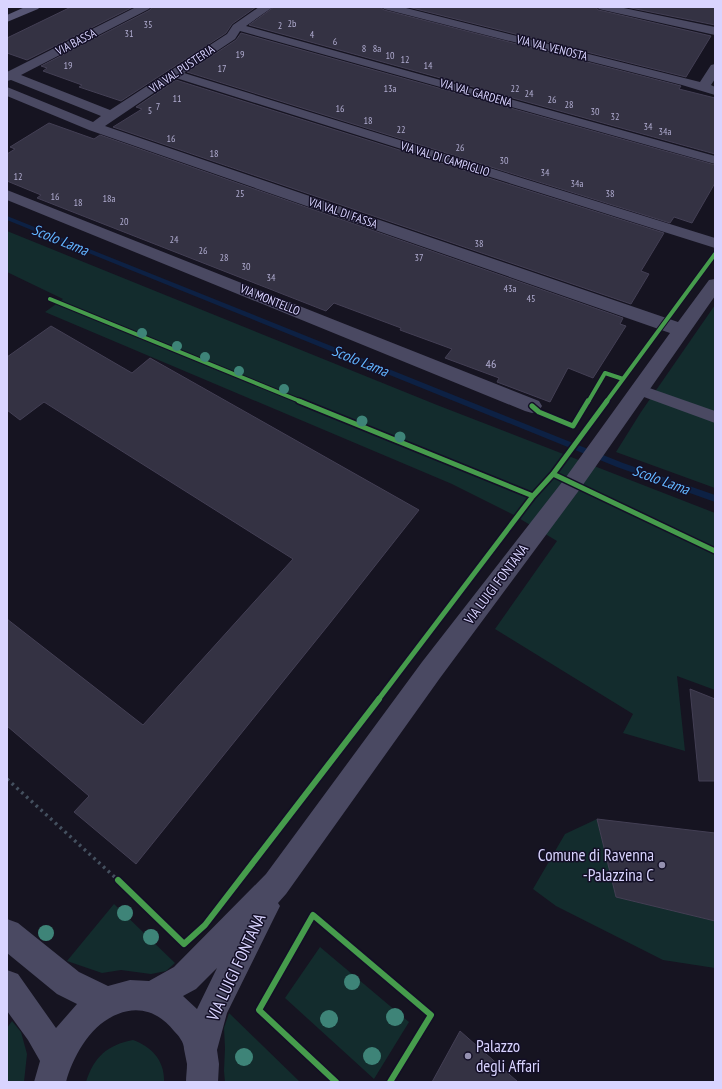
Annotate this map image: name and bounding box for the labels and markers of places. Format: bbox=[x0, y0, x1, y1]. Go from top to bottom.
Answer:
place label: Comune di Ravenna -Palazzina C bbox=[538, 844, 654, 886]
marker: Comune di Ravenna -Palazzina C bbox=[657, 860, 667, 870]
place label: Palazzo degli Affari bbox=[476, 1035, 540, 1077]
marker: Palazzo degli Affari bbox=[463, 1051, 473, 1061]

